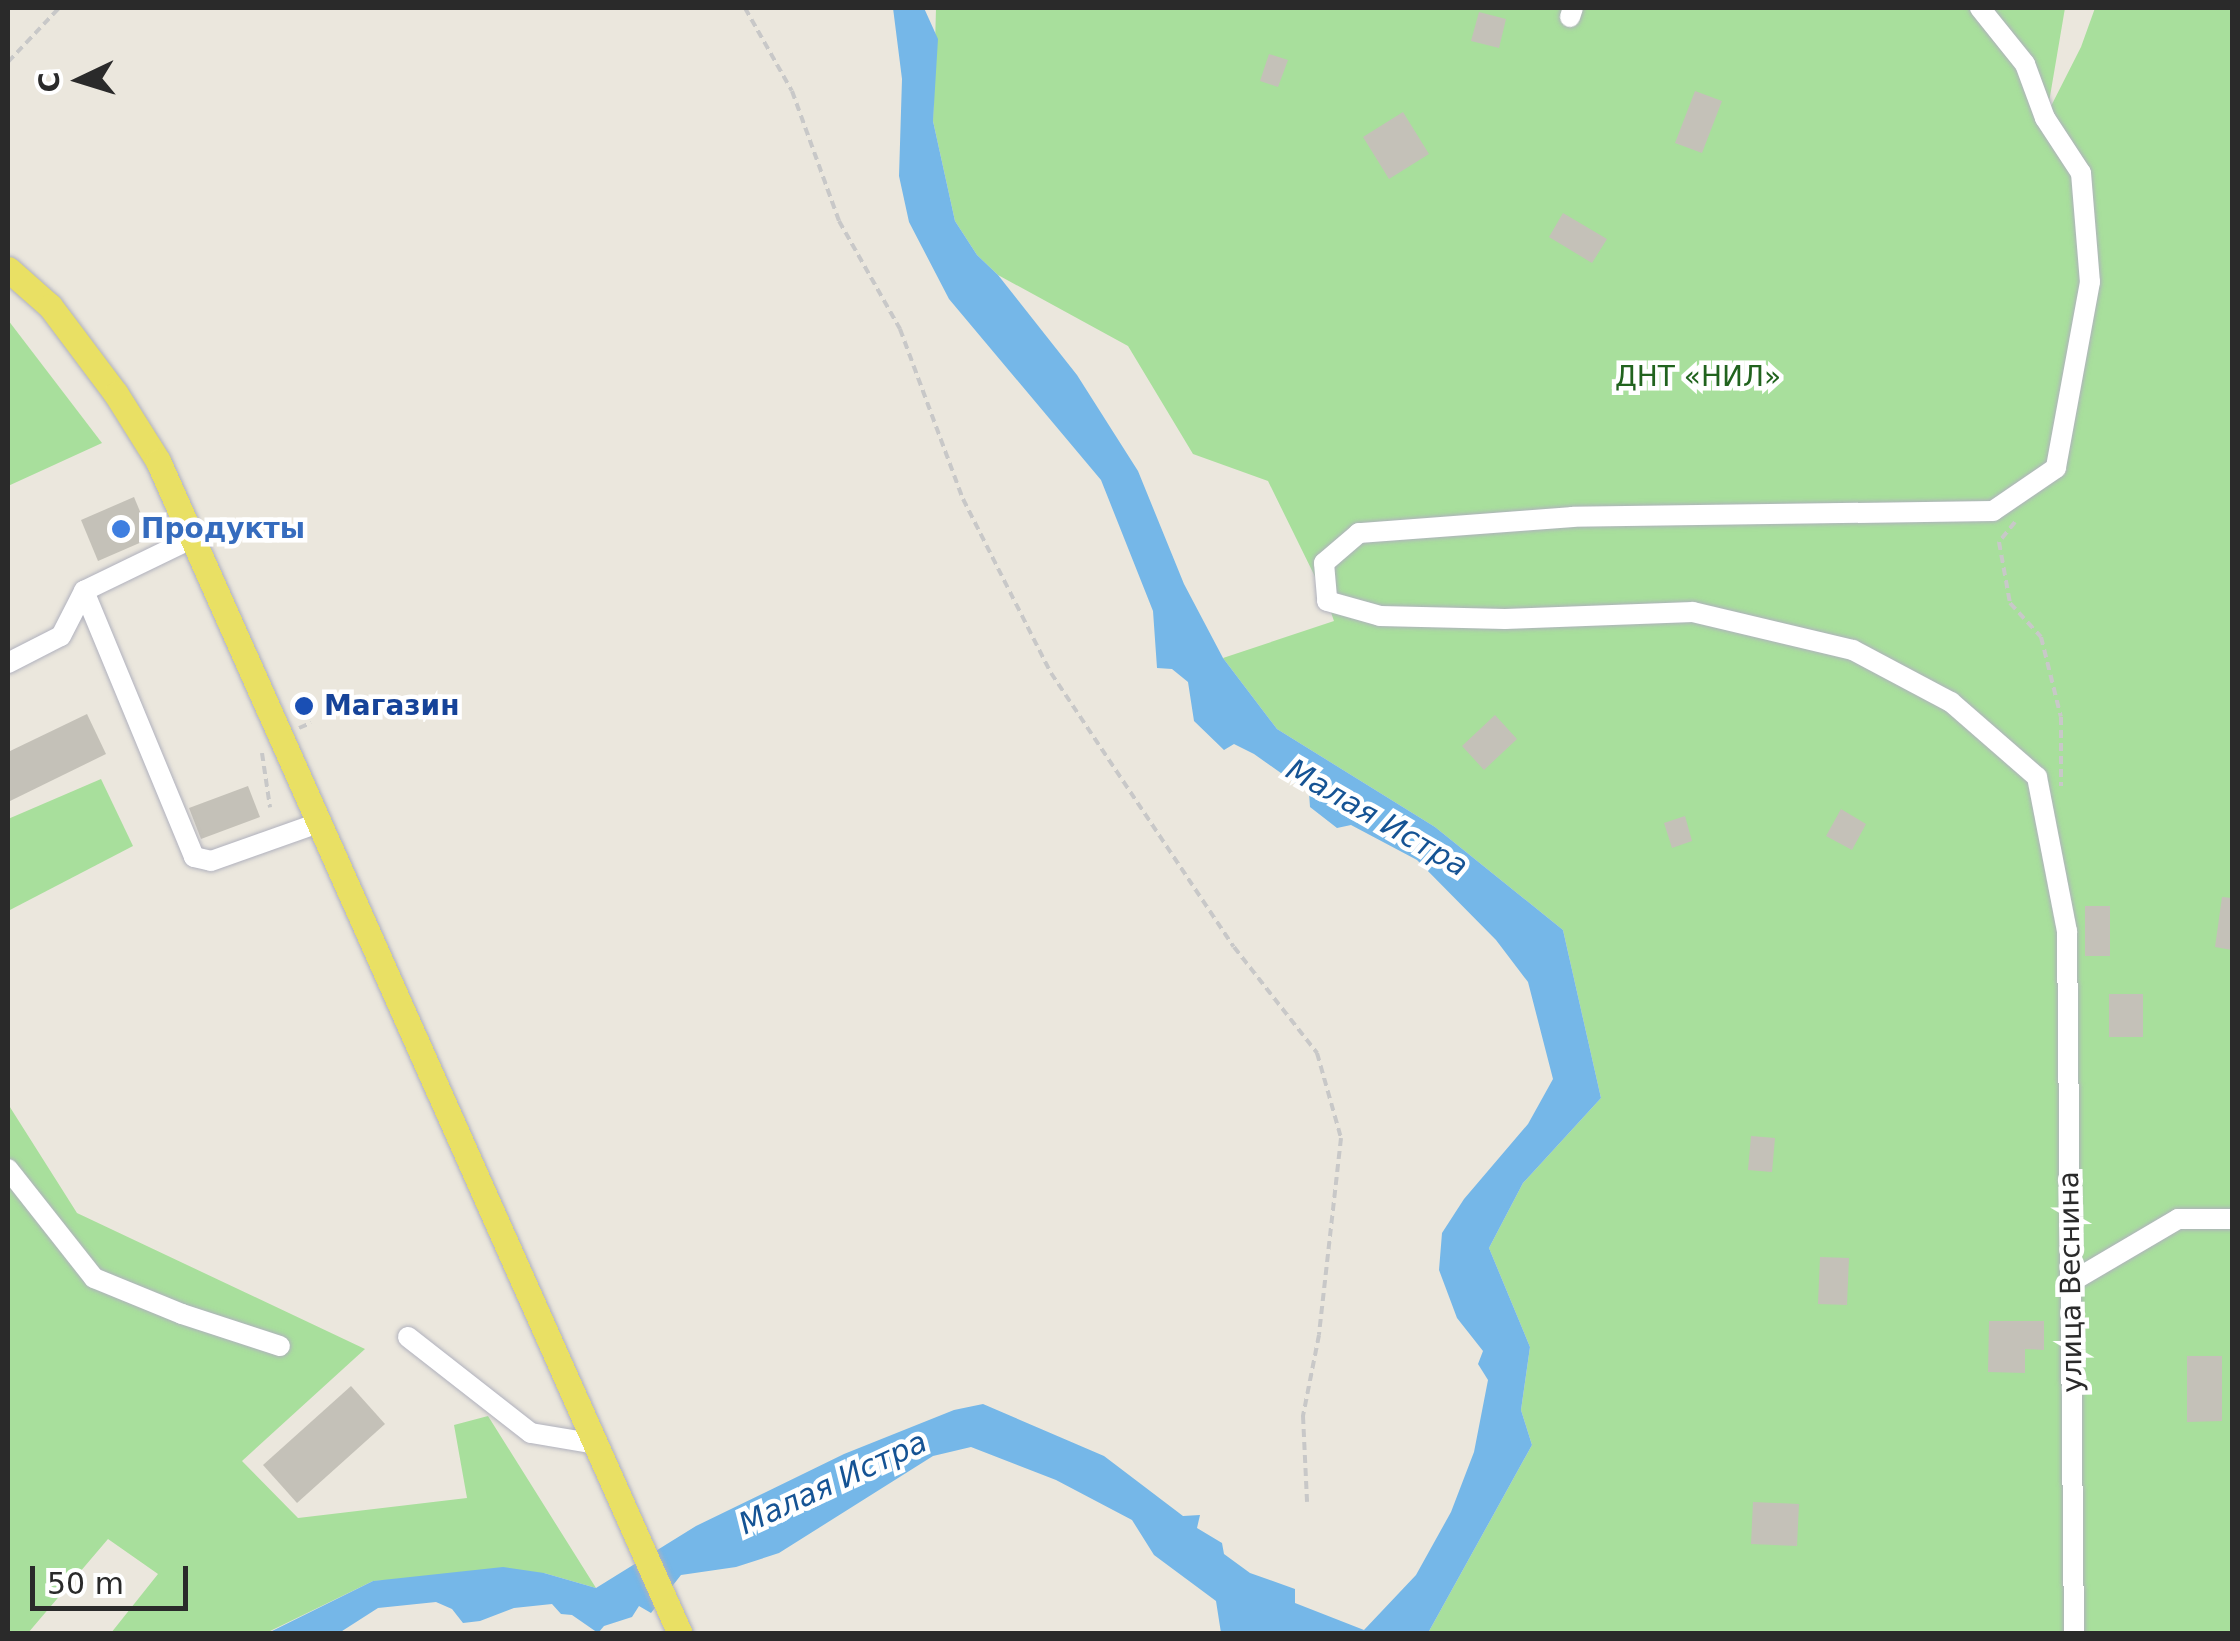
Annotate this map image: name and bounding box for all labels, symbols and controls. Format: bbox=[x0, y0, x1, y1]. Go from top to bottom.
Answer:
north arrow bbox=[30, 30, 130, 130]
text: С bbox=[32, 71, 67, 94]
park label: ДНТ «НИЛ» bbox=[1615, 360, 1781, 394]
place label: Продукты bbox=[141, 512, 305, 546]
marker: Продукты bbox=[110, 518, 132, 540]
place label: Магазин bbox=[324, 689, 460, 723]
marker: Магазин bbox=[293, 695, 315, 717]
water label: Малая Истра bbox=[1280, 752, 1474, 884]
street label: улица Веснина bbox=[2052, 1171, 2090, 1393]
water label: Малая Истра bbox=[733, 1424, 933, 1542]
scale bar bbox=[35, 1546, 192, 1608]
text: 50 m bbox=[47, 1566, 124, 1601]

